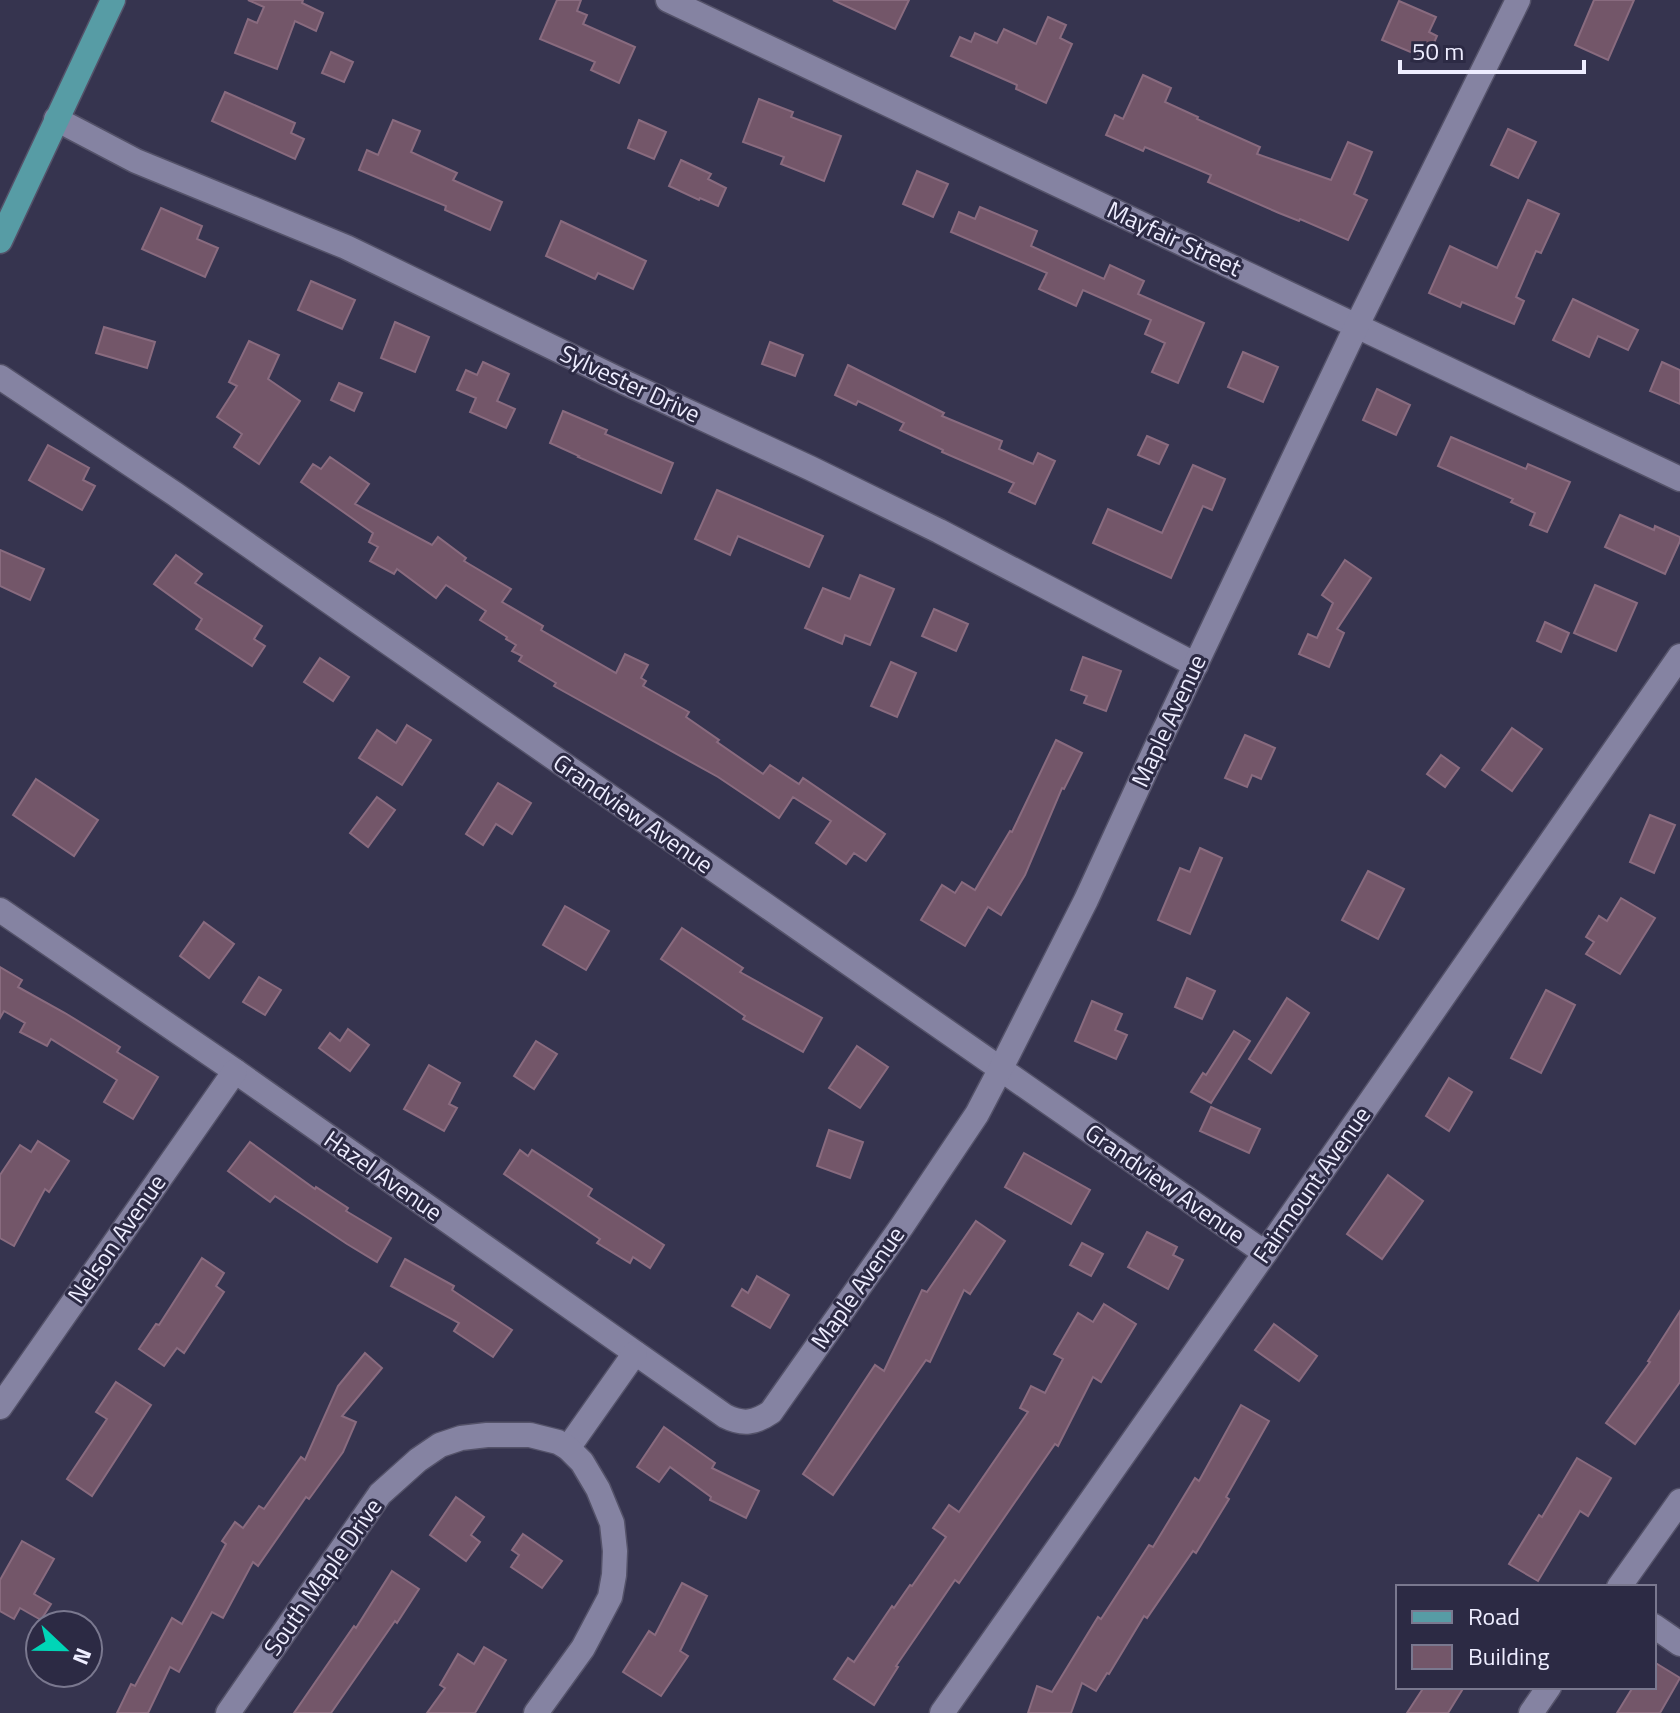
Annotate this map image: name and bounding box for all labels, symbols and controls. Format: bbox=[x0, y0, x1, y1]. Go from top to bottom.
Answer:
scale bar bbox=[1400, 24, 1584, 74]
text: 50 m bbox=[1412, 33, 1464, 69]
street label: Mayfair Street bbox=[1101, 191, 1248, 285]
street label: Sylvester Drive bbox=[554, 335, 707, 431]
street label: Maple Avenue bbox=[1122, 648, 1215, 793]
street label: Grandview Avenue bbox=[546, 744, 721, 882]
street label: Fairmount Avenue bbox=[1244, 1099, 1379, 1270]
street label: Grandview Avenue bbox=[1078, 1114, 1253, 1252]
street label: Hazel Avenue bbox=[317, 1121, 450, 1229]
street label: Nelson Avenue bbox=[58, 1166, 174, 1311]
street label: Maple Avenue bbox=[801, 1219, 913, 1356]
street label: South Maple Drive bbox=[254, 1490, 390, 1663]
legend bbox=[1396, 1585, 1656, 1689]
text: Road bbox=[1468, 1598, 1520, 1634]
north arrow bbox=[24, 1609, 104, 1689]
text: Building bbox=[1468, 1638, 1550, 1674]
text: N bbox=[64, 1643, 101, 1670]

